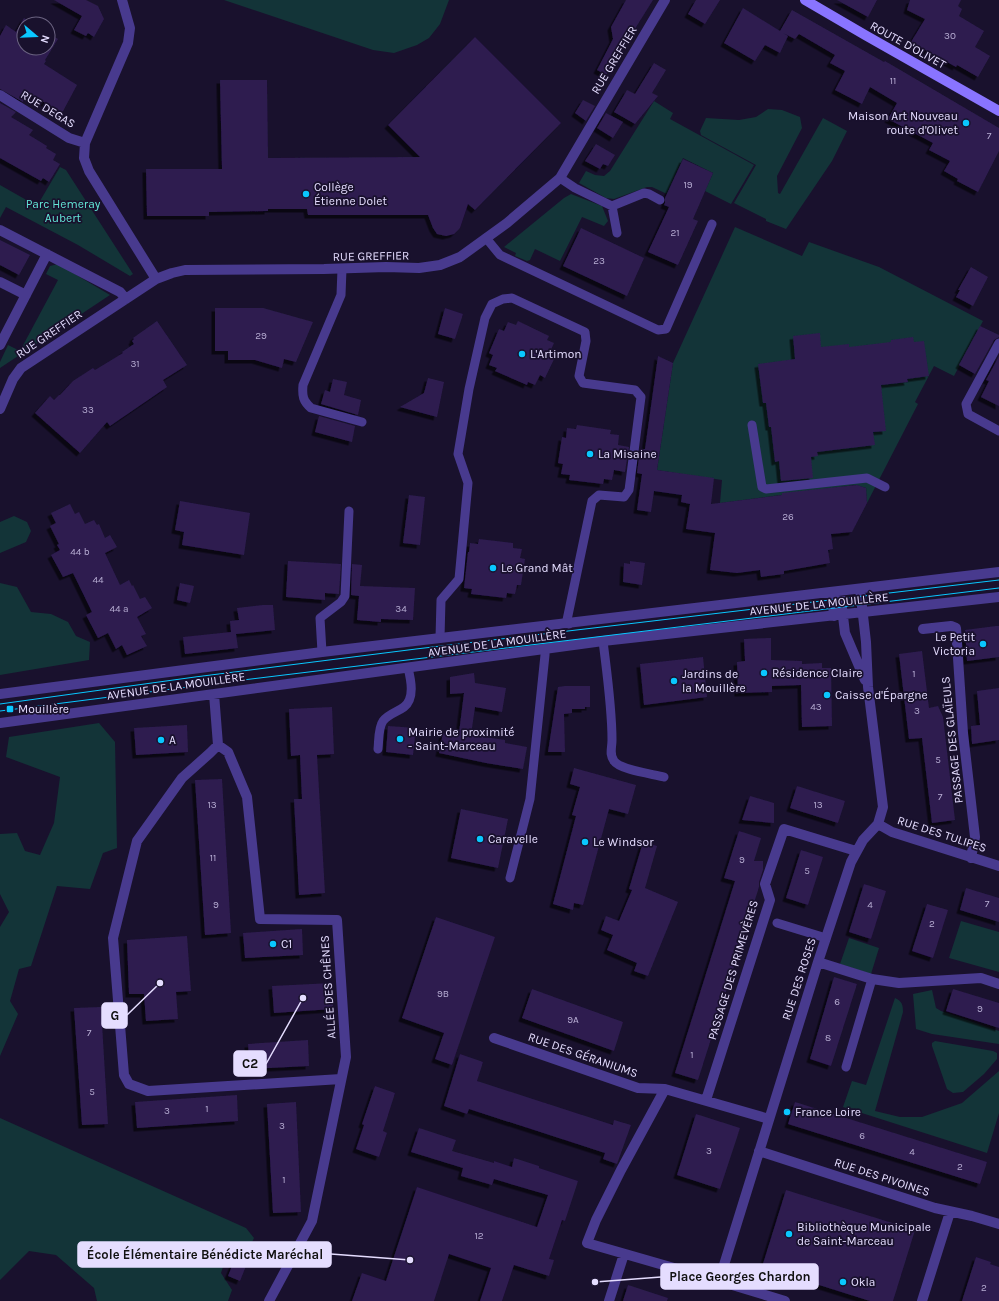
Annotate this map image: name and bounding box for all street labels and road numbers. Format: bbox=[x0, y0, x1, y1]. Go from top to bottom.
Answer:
street label: ROUTE D'OLIVET bbox=[868, 18, 948, 72]
street label: RUE GREFFIER bbox=[588, 24, 640, 96]
street label: RUE DEGAS bbox=[18, 87, 78, 131]
street label: RUE GREFFIER bbox=[333, 248, 409, 264]
street label: RUE GREFFIER bbox=[13, 307, 85, 361]
street label: AVENUE DE LA MOUILLÈRE bbox=[749, 589, 889, 618]
street label: AVENUE DE LA MOUILLÈRE bbox=[427, 625, 567, 660]
street label: AVENUE DE LA MOUILLÈRE bbox=[106, 668, 246, 703]
street label: PASSAGE DES GLAÏEULS bbox=[938, 676, 966, 804]
street label: RUE DES TULIPES bbox=[896, 813, 988, 855]
street label: PASSAGE DES PRIMEVÈRES bbox=[704, 898, 761, 1042]
street label: ALLÉE DES CHÊNES bbox=[316, 935, 339, 1039]
street label: RUE DES ROSES bbox=[779, 936, 819, 1022]
street label: RUE DES GÉRANIUMS bbox=[526, 1029, 640, 1080]
street label: RUE DES PIVOINES bbox=[833, 1155, 931, 1199]

